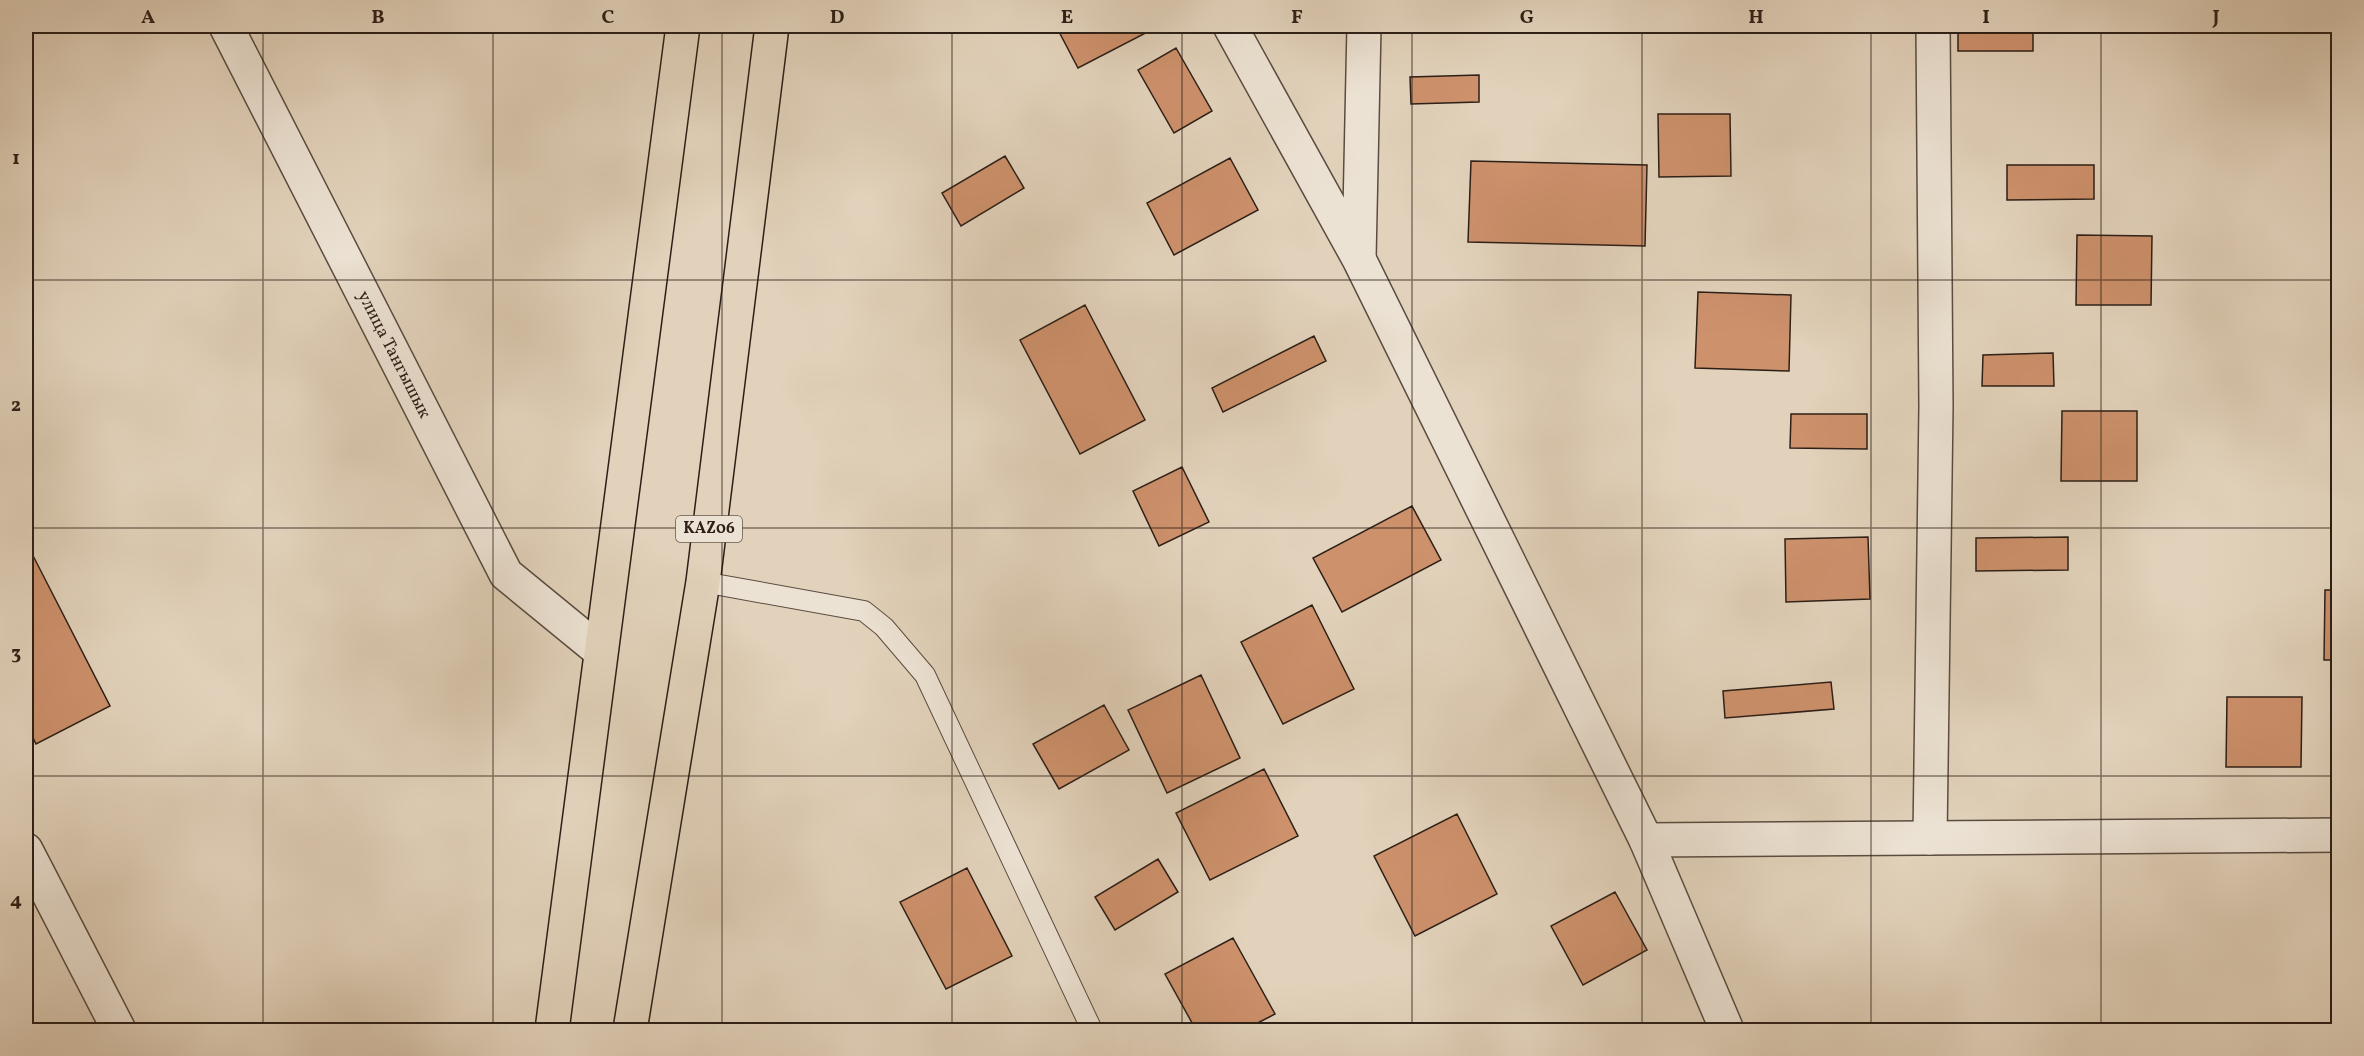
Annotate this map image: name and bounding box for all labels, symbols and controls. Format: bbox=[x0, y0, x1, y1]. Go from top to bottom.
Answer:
text: A bbox=[141, 4, 155, 32]
text: B bbox=[371, 4, 385, 32]
text: C bbox=[602, 4, 615, 32]
text: D bbox=[830, 4, 844, 32]
text: E bbox=[1061, 4, 1073, 32]
text: F bbox=[1291, 4, 1303, 32]
text: G bbox=[1520, 4, 1534, 32]
text: H bbox=[1748, 4, 1764, 32]
text: I bbox=[1982, 4, 1990, 32]
text: J bbox=[2211, 4, 2220, 32]
text: 1 bbox=[12, 145, 20, 173]
street label: улица Тангышык bbox=[351, 286, 437, 423]
text: 2 bbox=[11, 392, 21, 420]
road number: KАZ06 bbox=[676, 516, 742, 542]
text: 3 bbox=[11, 640, 21, 668]
text: 4 bbox=[10, 887, 22, 915]

